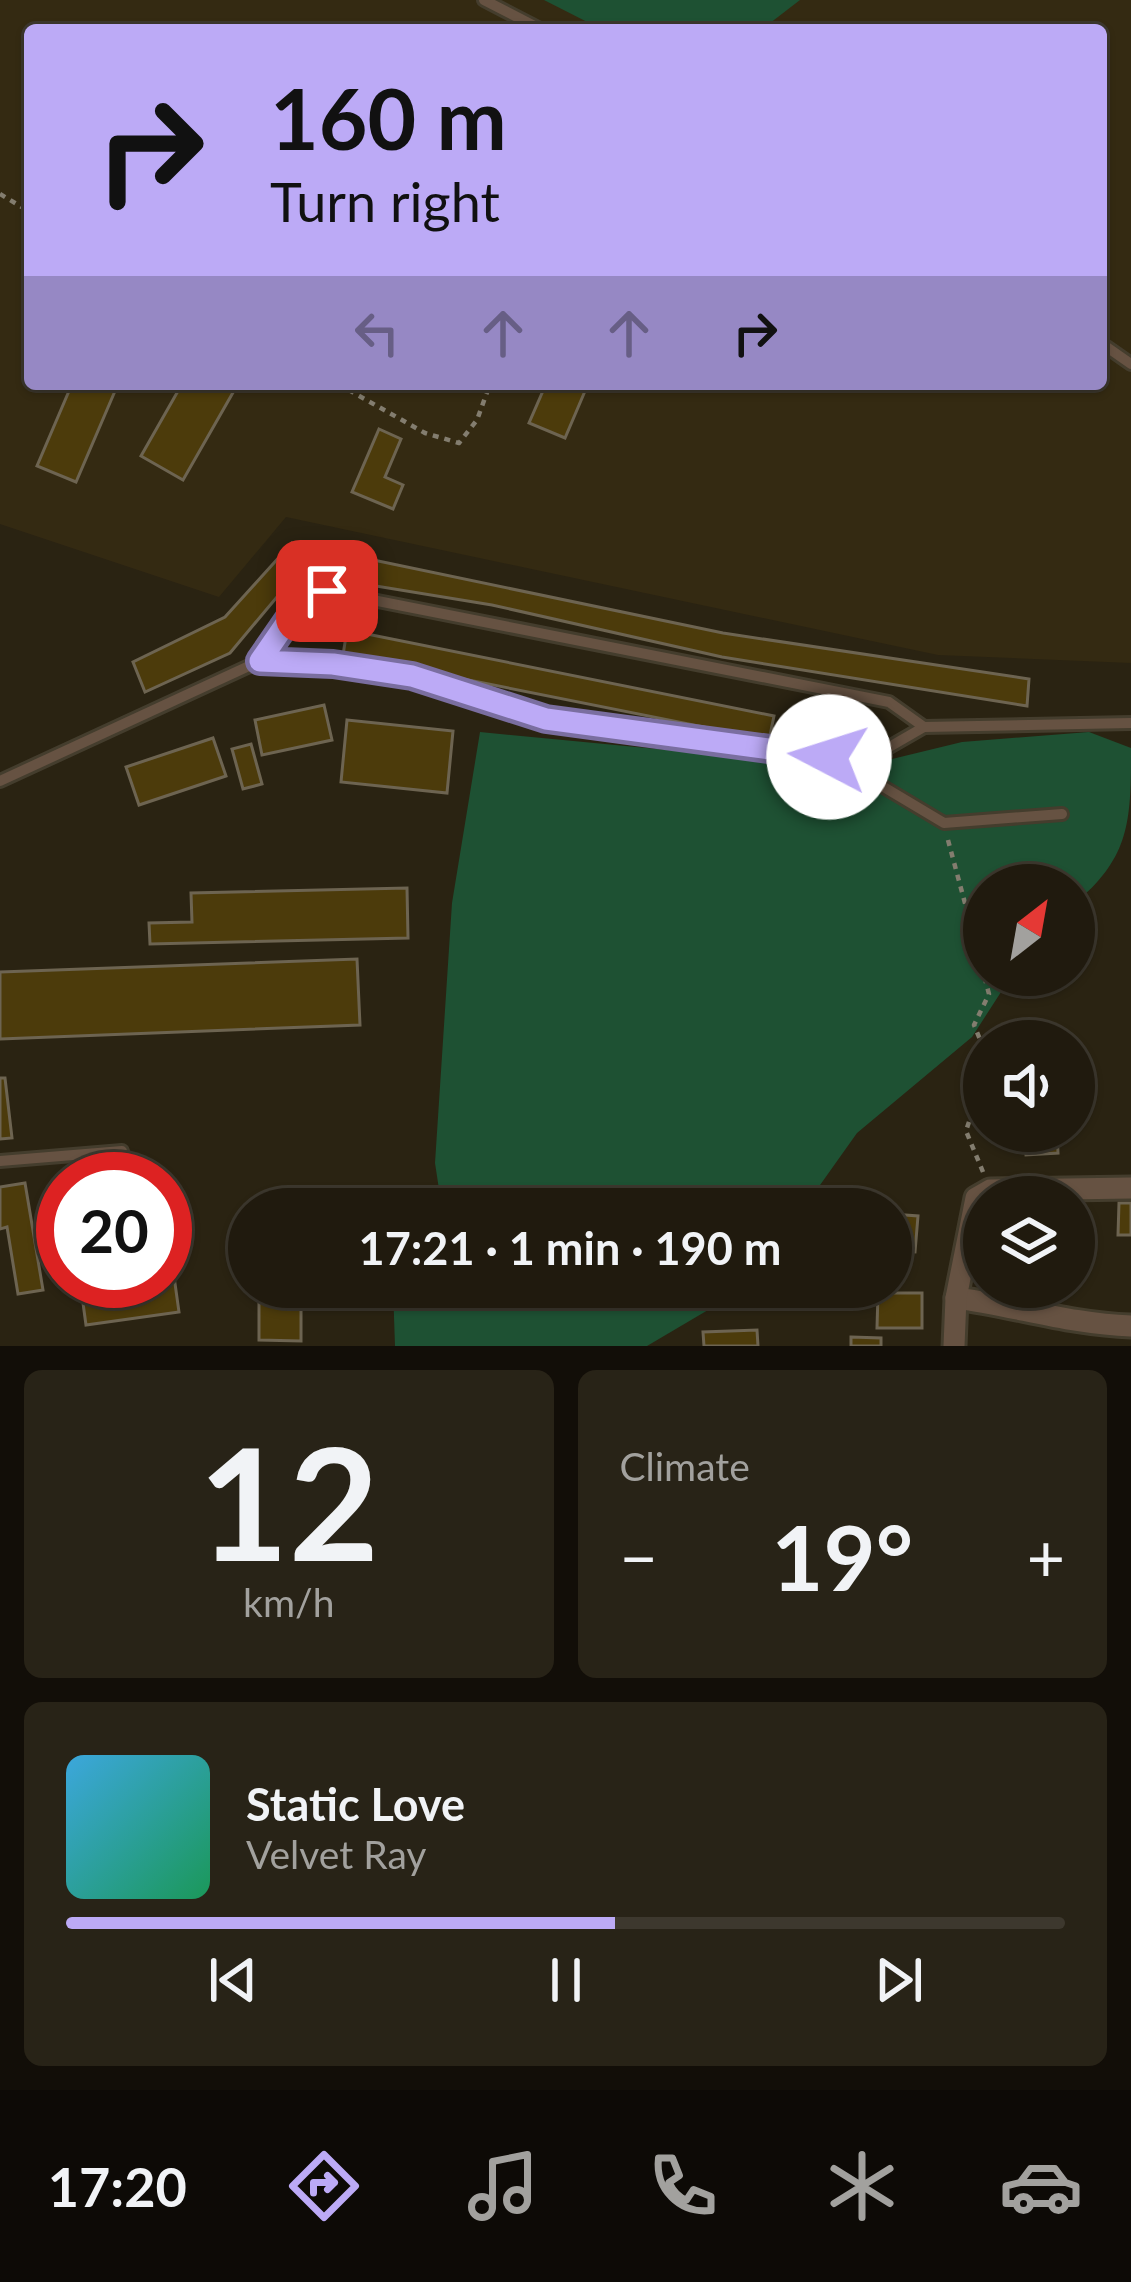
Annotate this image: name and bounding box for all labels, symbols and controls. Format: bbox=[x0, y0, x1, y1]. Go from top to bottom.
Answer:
text: 160 m bbox=[270, 67, 507, 168]
icon: right bbox=[72, 72, 228, 228]
text: Turn right bbox=[270, 169, 500, 234]
icon: left bbox=[344, 300, 410, 366]
icon: ahead bbox=[470, 300, 536, 366]
icon: ahead bbox=[596, 300, 662, 366]
icon: right bbox=[722, 300, 788, 366]
pin bbox=[276, 540, 378, 642]
icon: arrive bbox=[294, 558, 360, 624]
position arrow bbox=[766, 694, 892, 820]
north arrow bbox=[963, 864, 1095, 996]
map controls bbox=[963, 864, 1095, 1308]
button: sound bbox=[963, 1020, 1095, 1152]
speed limit sign: 20 bbox=[36, 1152, 192, 1308]
button: layers bbox=[963, 1176, 1095, 1308]
text: 17:21 · 1 min · 190 m bbox=[359, 1221, 781, 1275]
text: 12 bbox=[198, 1407, 379, 1594]
text: Climate bbox=[620, 1443, 750, 1489]
text: 19° bbox=[771, 1502, 913, 1610]
text: − bbox=[620, 1517, 658, 1596]
text: + bbox=[1027, 1517, 1065, 1596]
text: km/h bbox=[243, 1579, 334, 1625]
text: Static Love bbox=[246, 1777, 465, 1831]
text: Velvet Ray bbox=[246, 1831, 426, 1877]
icon: previous bbox=[200, 1947, 266, 2013]
icon: pause bbox=[533, 1947, 599, 2013]
icon: next bbox=[866, 1947, 932, 2013]
icon: directions bbox=[282, 2144, 366, 2228]
icon: music bbox=[461, 2144, 545, 2228]
icon: phone bbox=[641, 2144, 725, 2228]
icon: climate bbox=[820, 2144, 904, 2228]
icon: car bbox=[999, 2144, 1083, 2228]
text: 17:20 bbox=[48, 2154, 187, 2219]

